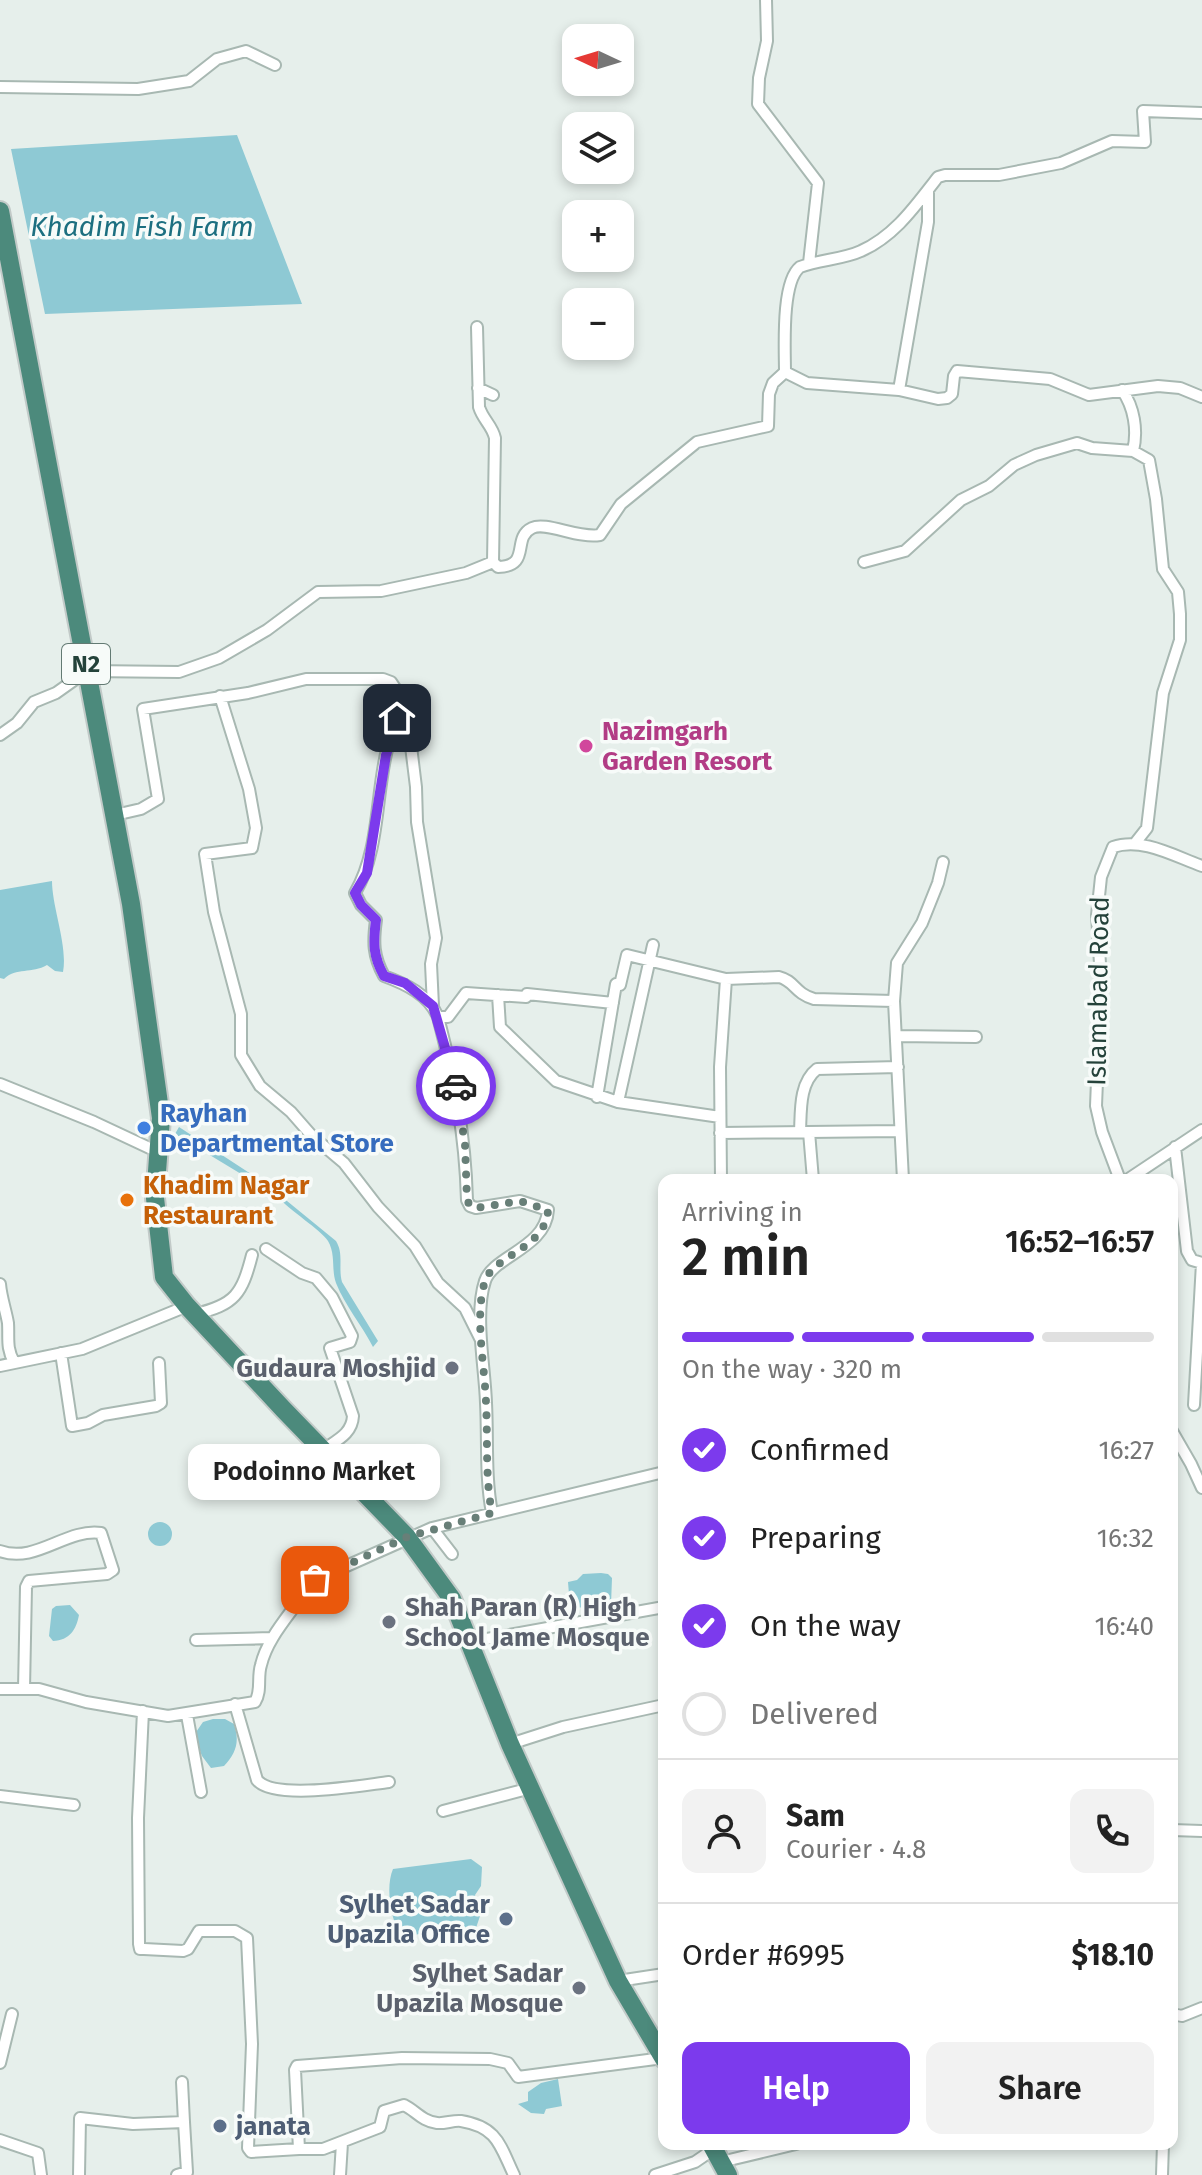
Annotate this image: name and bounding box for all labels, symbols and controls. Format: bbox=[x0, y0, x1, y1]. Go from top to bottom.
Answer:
north arrow bbox=[562, 24, 634, 96]
map controls bbox=[562, 24, 634, 360]
button: layers bbox=[562, 112, 634, 184]
button: + bbox=[562, 200, 634, 272]
water label: Khadim Fish Farm bbox=[30, 210, 254, 243]
button: − bbox=[562, 288, 634, 360]
road number: N2 bbox=[62, 644, 110, 684]
pin bbox=[363, 684, 431, 752]
icon: home bbox=[375, 696, 419, 740]
place label: Nazimgarh Garden Resort bbox=[602, 716, 773, 777]
marker: Nazimgarh Garden Resort bbox=[577, 737, 595, 755]
street label: Islamabad Road bbox=[1081, 896, 1116, 1086]
courier bbox=[416, 1046, 496, 1126]
icon: car bbox=[434, 1064, 478, 1108]
place label: Rayhan Departmental Store bbox=[160, 1098, 394, 1159]
marker: Rayhan Departmental Store bbox=[135, 1119, 153, 1137]
place label: Khadim Nagar Restaurant bbox=[143, 1170, 310, 1231]
marker: Khadim Nagar Restaurant bbox=[118, 1191, 136, 1209]
text: Arriving in bbox=[682, 1197, 803, 1228]
text: 16:52–16:57 bbox=[1005, 1224, 1154, 1260]
text: 2 min bbox=[682, 1226, 810, 1289]
place label: Gudaura Moshjid bbox=[236, 1353, 436, 1384]
text: On the way · 320 m bbox=[682, 1354, 902, 1385]
marker: Gudaura Moshjid bbox=[443, 1359, 461, 1377]
icon: check bbox=[682, 1428, 726, 1472]
text: Confirmed bbox=[750, 1432, 890, 1468]
text: 16:27 bbox=[1098, 1435, 1154, 1466]
callout: Podoinno Market bbox=[189, 1444, 441, 1500]
text: Podoinno Market bbox=[213, 1456, 415, 1487]
icon: check bbox=[682, 1516, 726, 1560]
text: Preparing bbox=[750, 1520, 881, 1556]
text: 16:32 bbox=[1097, 1523, 1154, 1554]
pin bbox=[281, 1546, 349, 1614]
icon: bag bbox=[293, 1558, 337, 1602]
place label: Shah Paran (R) High School Jame Mosque bbox=[405, 1592, 650, 1653]
icon: check bbox=[682, 1604, 726, 1648]
text: On the way bbox=[750, 1608, 901, 1644]
text: 16:40 bbox=[1094, 1611, 1154, 1642]
marker: Shah Paran (R) High School Jame Mosque bbox=[380, 1613, 398, 1631]
text: Delivered bbox=[750, 1696, 879, 1732]
button: person bbox=[682, 1789, 766, 1873]
button: phone bbox=[1070, 1789, 1154, 1873]
text: Sam bbox=[786, 1798, 845, 1834]
text: Courier · 4.8 bbox=[786, 1834, 926, 1865]
place label: Sylhet Sadar Upazila Office bbox=[327, 1889, 491, 1950]
marker: Sylhet Sadar Upazila Office bbox=[497, 1910, 515, 1928]
text: Order #6995 bbox=[682, 1937, 845, 1973]
text: $18.10 bbox=[1072, 1937, 1154, 1973]
place label: Sylhet Sadar Upazila Mosque bbox=[376, 1958, 564, 2019]
marker: Sylhet Sadar Upazila Mosque bbox=[570, 1979, 588, 1997]
button: Help bbox=[682, 2042, 910, 2134]
button: Share bbox=[926, 2042, 1154, 2134]
place label: janata bbox=[234, 2111, 311, 2142]
marker: janata bbox=[211, 2117, 229, 2135]

